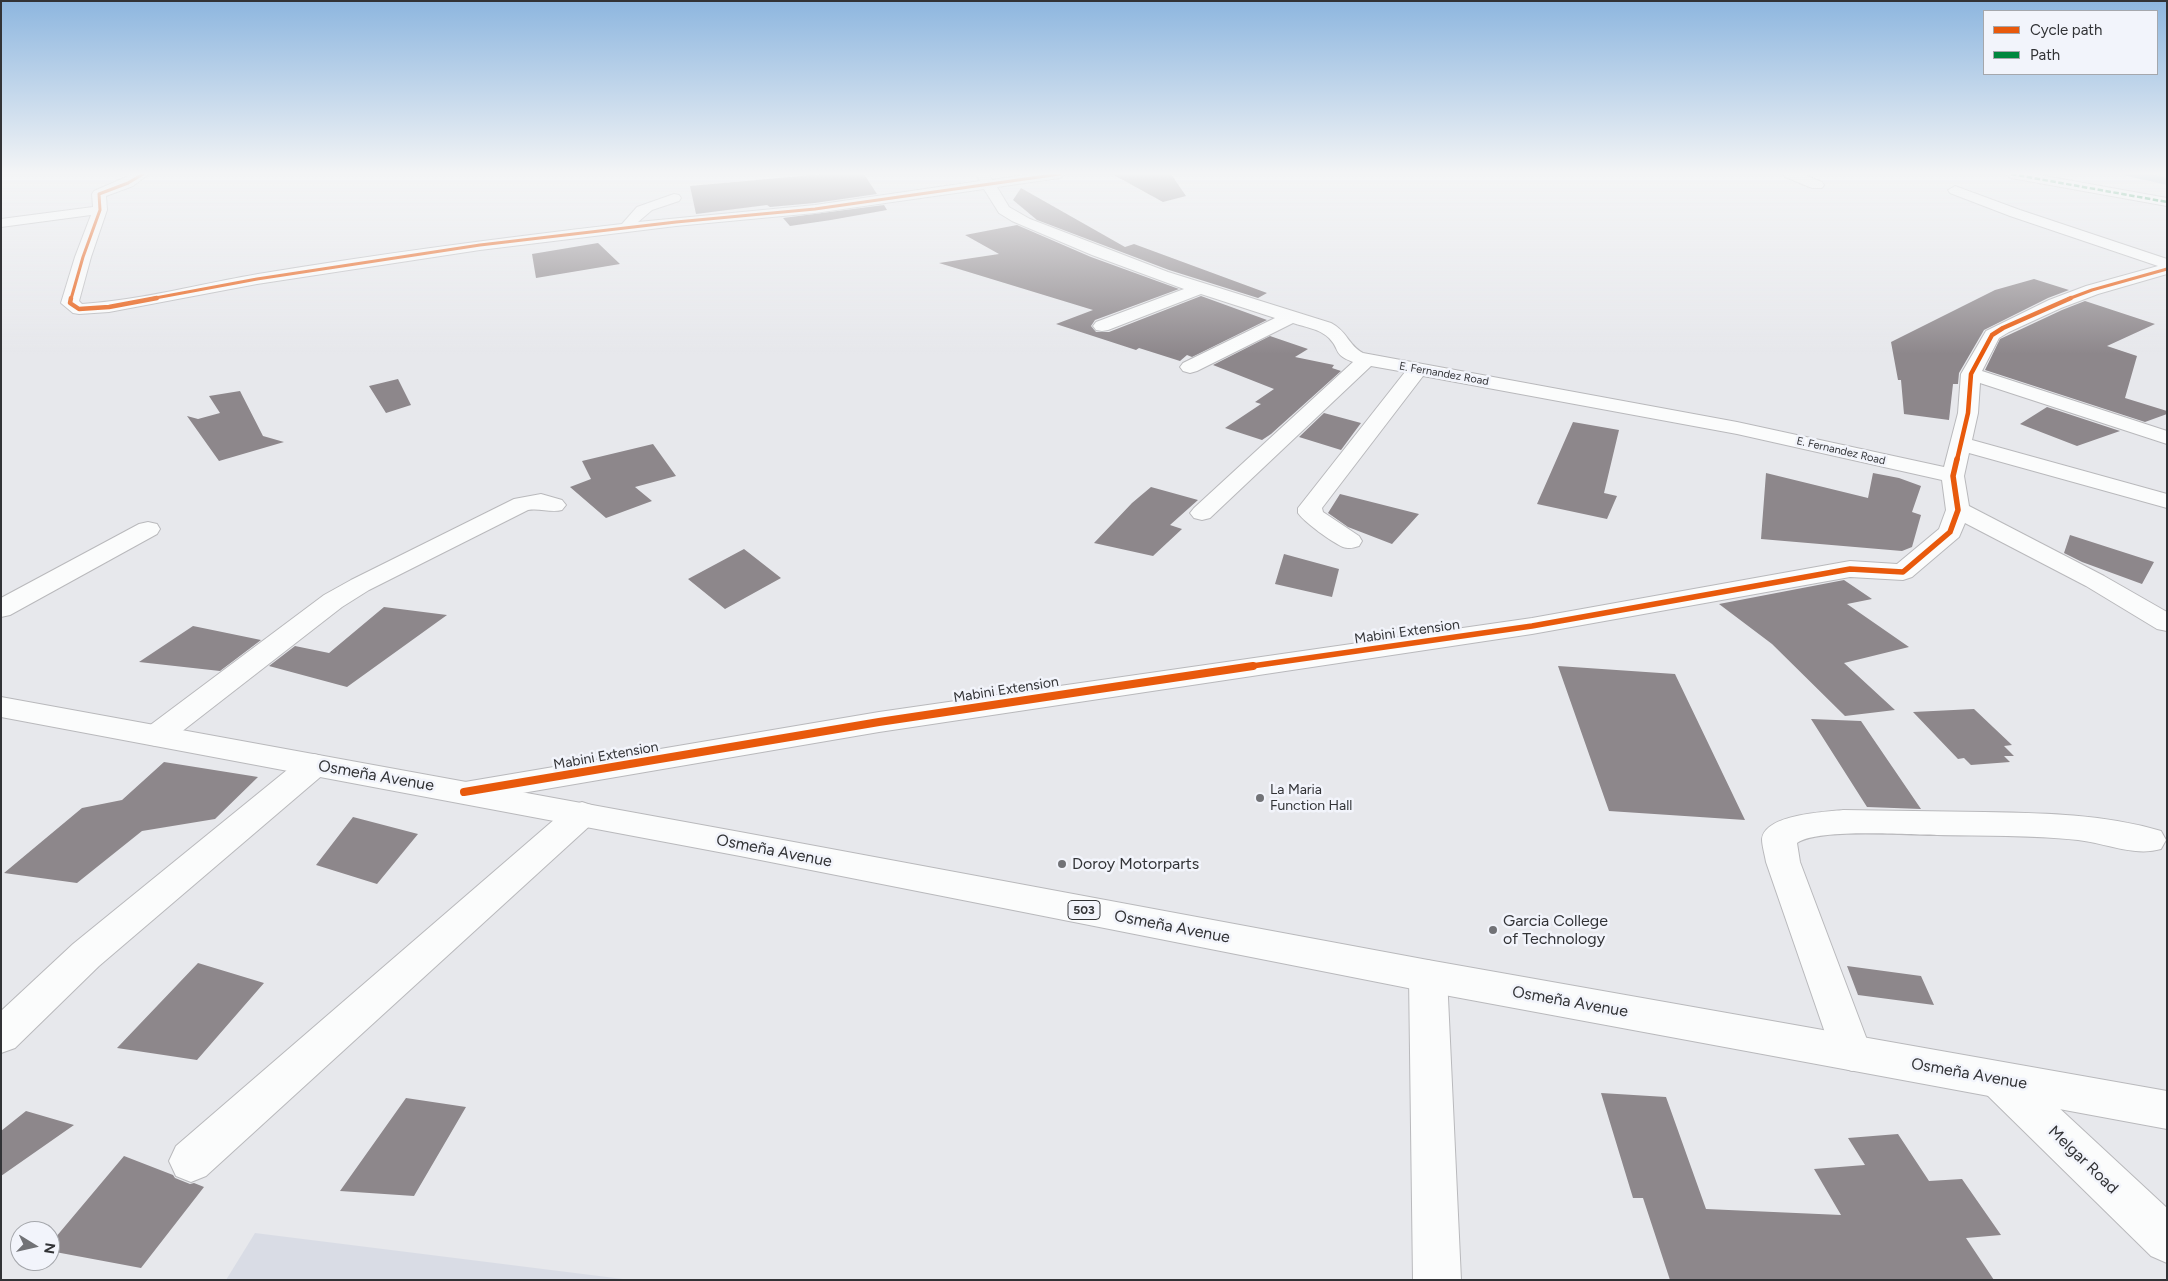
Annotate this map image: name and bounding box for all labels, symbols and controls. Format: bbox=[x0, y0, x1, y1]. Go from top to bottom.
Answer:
legend bbox=[1983, 10, 2158, 75]
text: Cycle path bbox=[2030, 21, 2102, 39]
text: Path bbox=[2030, 46, 2060, 64]
street label: E. Fernandez Road bbox=[1398, 360, 1490, 388]
street label: E. Fernandez Road bbox=[1795, 434, 1887, 468]
street label: Mabini Extension bbox=[1353, 616, 1461, 648]
street label: Mabini Extension bbox=[952, 673, 1060, 707]
street label: Mabini Extension bbox=[552, 738, 660, 774]
street label: Osmeña Avenue bbox=[317, 756, 435, 796]
place label: La Maria Function Hall bbox=[1270, 782, 1352, 814]
marker: La Maria Function Hall bbox=[1254, 792, 1266, 804]
street label: Osmeña Avenue bbox=[715, 830, 833, 872]
place label: Doroy Motorparts bbox=[1072, 854, 1199, 874]
marker: Doroy Motorparts bbox=[1056, 858, 1068, 870]
road number: 503 bbox=[1068, 900, 1100, 920]
street label: Osmeña Avenue bbox=[1113, 906, 1231, 948]
place label: Garcia College of Technology bbox=[1503, 911, 1608, 949]
marker: Garcia College of Technology bbox=[1487, 924, 1499, 936]
street label: Osmeña Avenue bbox=[1511, 982, 1629, 1022]
street label: Osmeña Avenue bbox=[1910, 1054, 2028, 1094]
street label: Melgar Road bbox=[2044, 1122, 2122, 1198]
north arrow bbox=[10, 1221, 60, 1271]
text: N bbox=[40, 1242, 59, 1255]

